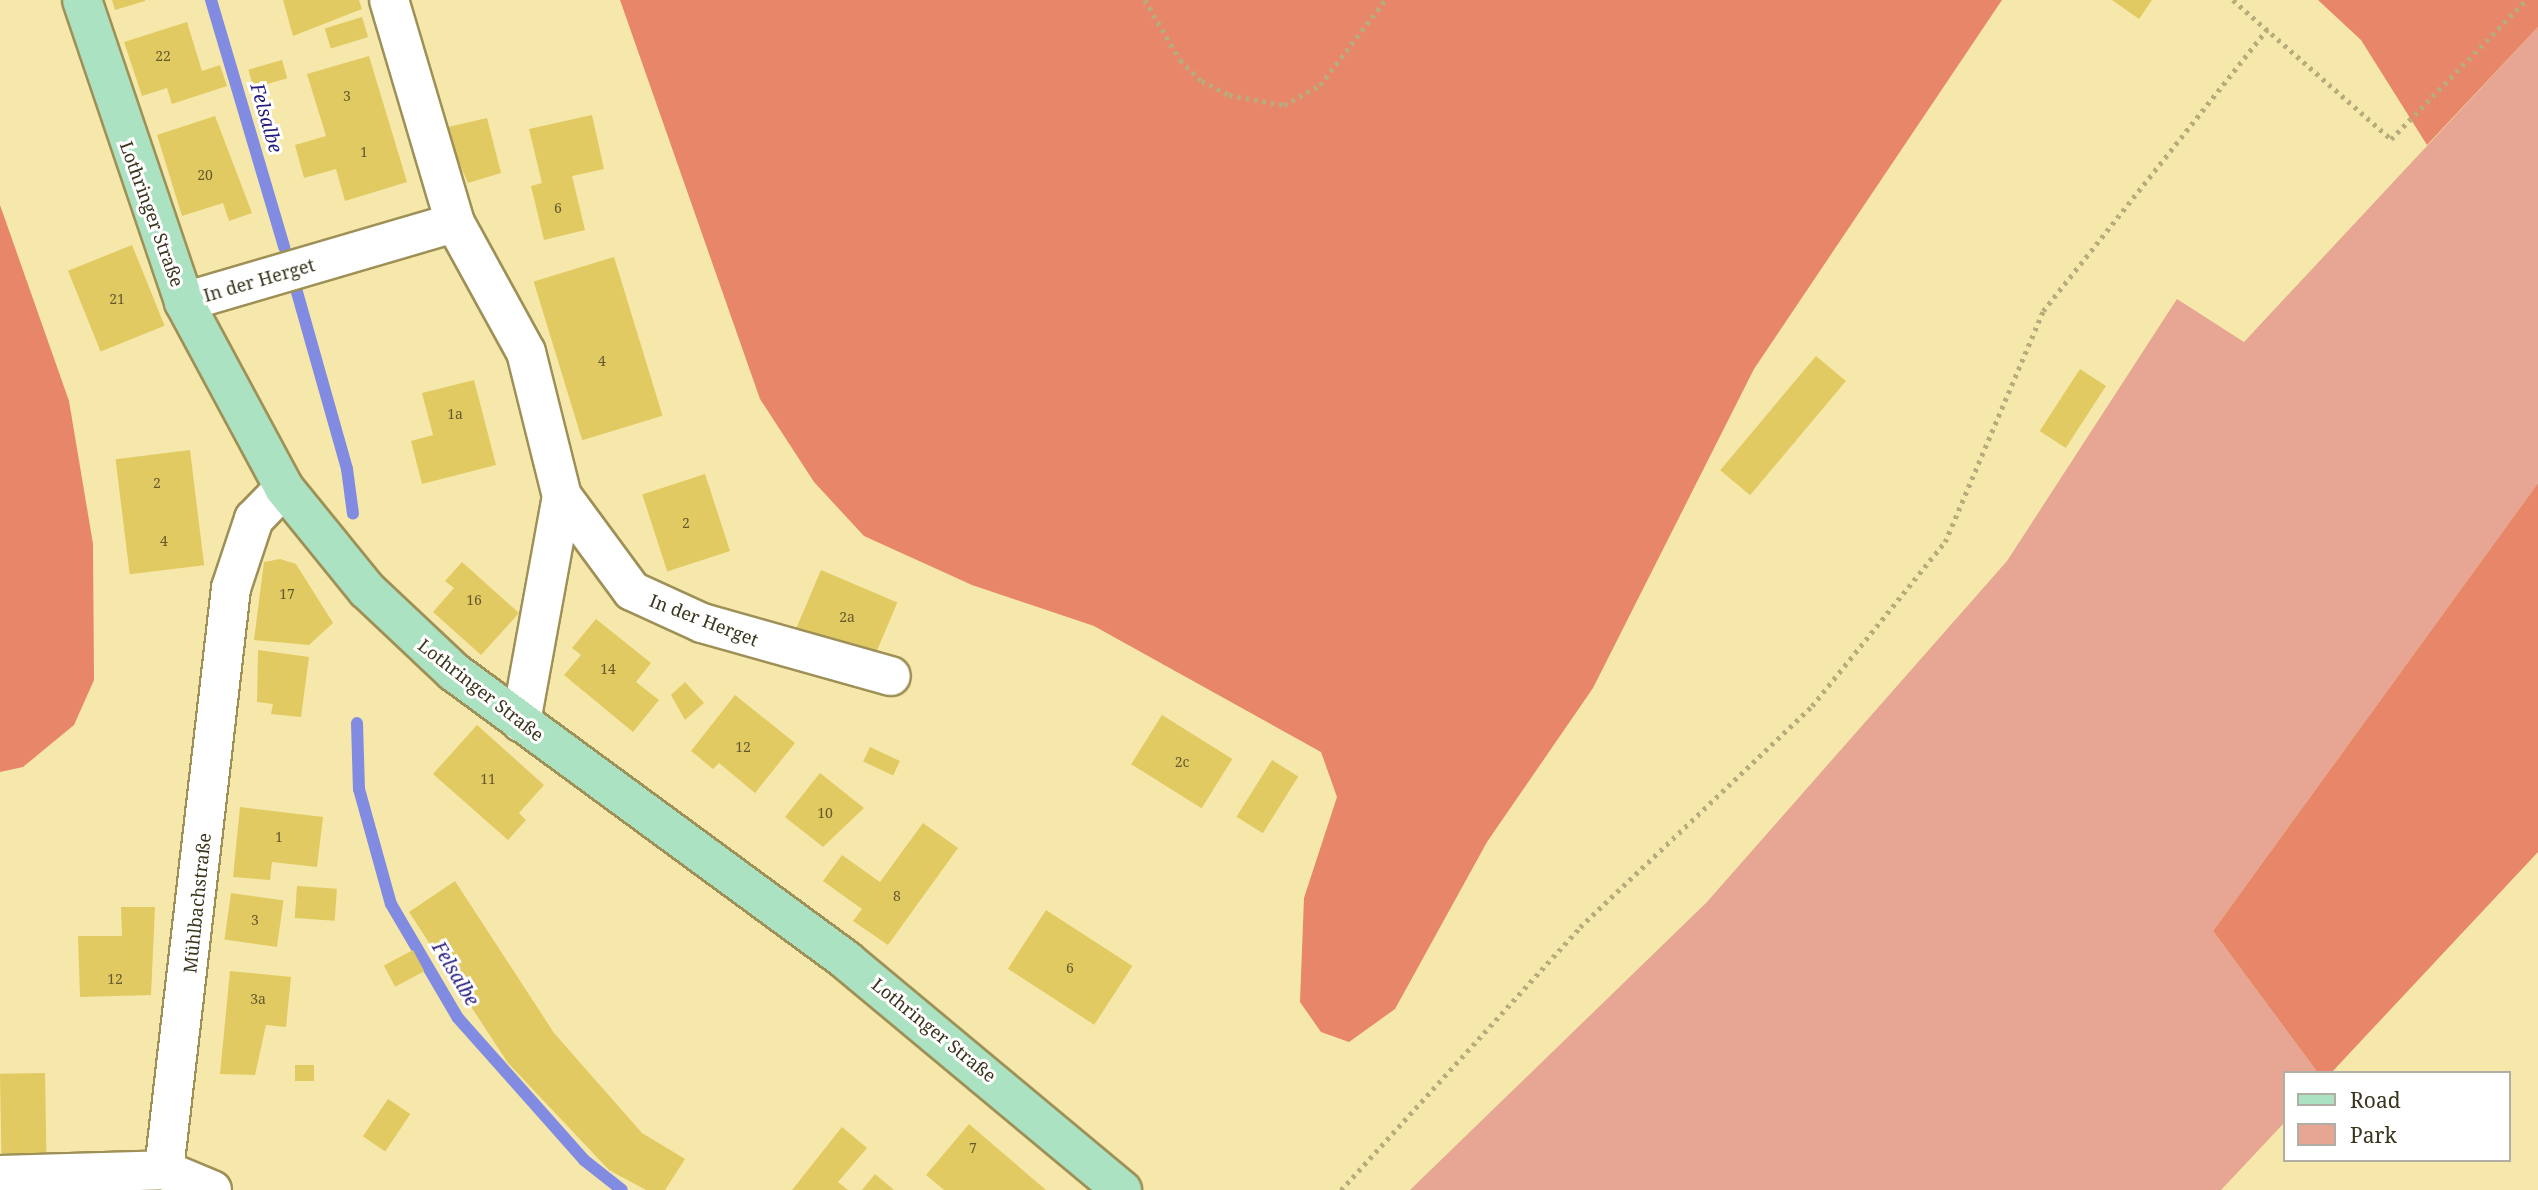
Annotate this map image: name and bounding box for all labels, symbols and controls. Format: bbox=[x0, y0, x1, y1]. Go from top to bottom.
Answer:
house number: 22 bbox=[155, 48, 171, 64]
water label: Felsalbe bbox=[245, 81, 287, 155]
house number: 3 bbox=[343, 88, 351, 104]
street label: Lothringer Straße bbox=[116, 138, 188, 290]
house number: 1 bbox=[360, 144, 368, 160]
house number: 20 bbox=[197, 167, 213, 183]
house number: 6 bbox=[554, 200, 562, 216]
street label: In der Herget bbox=[201, 254, 317, 306]
house number: 21 bbox=[109, 291, 125, 307]
house number: 4 bbox=[598, 353, 606, 369]
house number: 1a bbox=[447, 406, 463, 422]
house number: 2 bbox=[153, 475, 161, 491]
house number: 2 bbox=[682, 515, 690, 531]
house number: 4 bbox=[160, 533, 168, 549]
house number: 17 bbox=[279, 586, 295, 602]
street label: In der Herget bbox=[647, 589, 761, 651]
house number: 16 bbox=[466, 592, 482, 608]
house number: 2a bbox=[839, 609, 855, 625]
street label: Lothringer Straße bbox=[414, 634, 548, 746]
house number: 14 bbox=[600, 661, 616, 677]
house number: 12 bbox=[735, 739, 751, 755]
house number: 2c bbox=[1175, 754, 1189, 770]
house number: 11 bbox=[480, 771, 496, 787]
house number: 10 bbox=[817, 805, 833, 821]
house number: 1 bbox=[275, 829, 283, 845]
street label: Mühlbachstraße bbox=[179, 832, 215, 974]
house number: 8 bbox=[893, 888, 901, 904]
house number: 3 bbox=[251, 912, 259, 928]
water label: Felsalbe bbox=[427, 938, 483, 1010]
house number: 6 bbox=[1066, 960, 1074, 976]
house number: 12 bbox=[107, 971, 123, 987]
street label: Lothringer Straße bbox=[868, 973, 1000, 1087]
house number: 3a bbox=[250, 991, 266, 1007]
legend bbox=[2282, 1071, 2510, 1162]
text: Road bbox=[2350, 1086, 2401, 1114]
text: Park bbox=[2350, 1121, 2397, 1149]
house number: 7 bbox=[969, 1140, 977, 1156]

